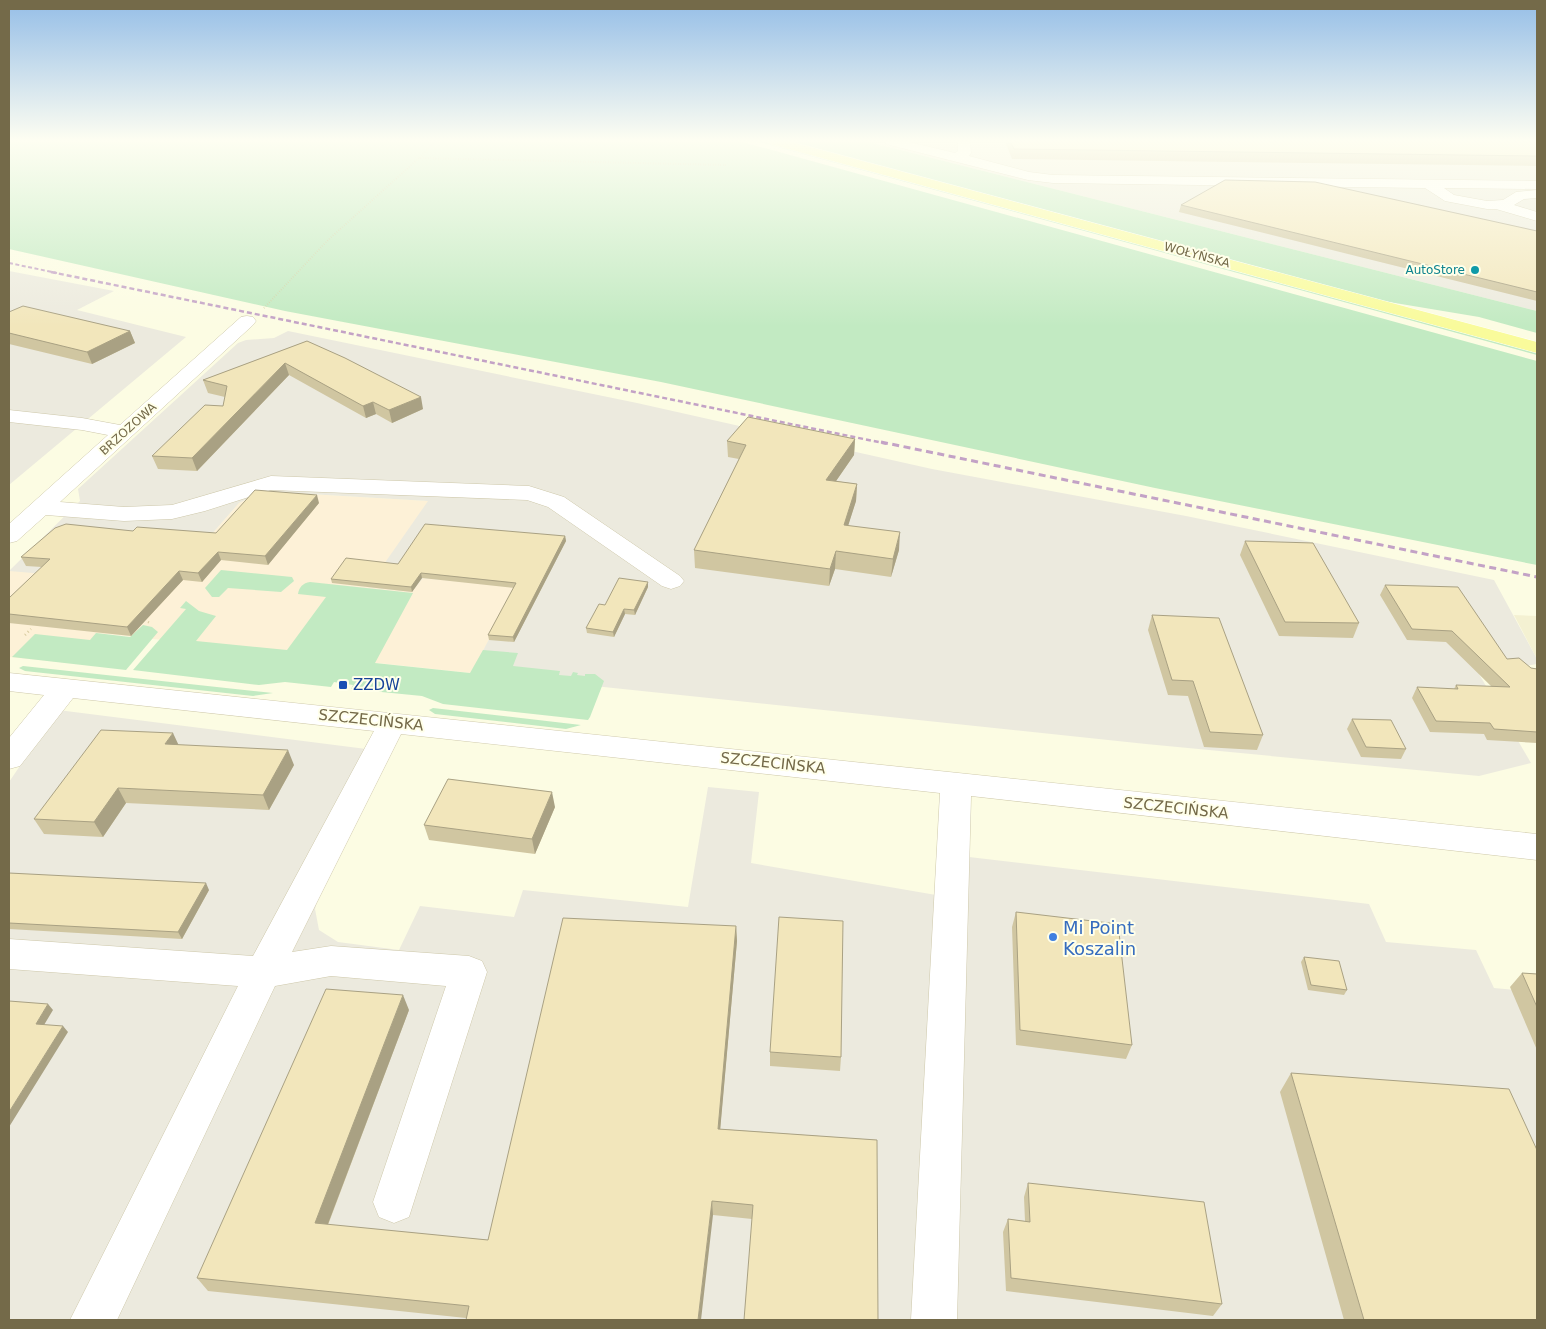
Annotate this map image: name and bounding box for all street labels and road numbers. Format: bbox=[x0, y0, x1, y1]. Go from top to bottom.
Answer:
street label: WOŁYŃSKA bbox=[1162, 238, 1233, 271]
street label: BRZOZOWA bbox=[97, 399, 160, 458]
street label: SZCZECIŃSKA bbox=[318, 705, 425, 735]
street label: SZCZECIŃSKA bbox=[720, 748, 827, 778]
street label: SZCZECIŃSKA bbox=[1123, 793, 1230, 823]

